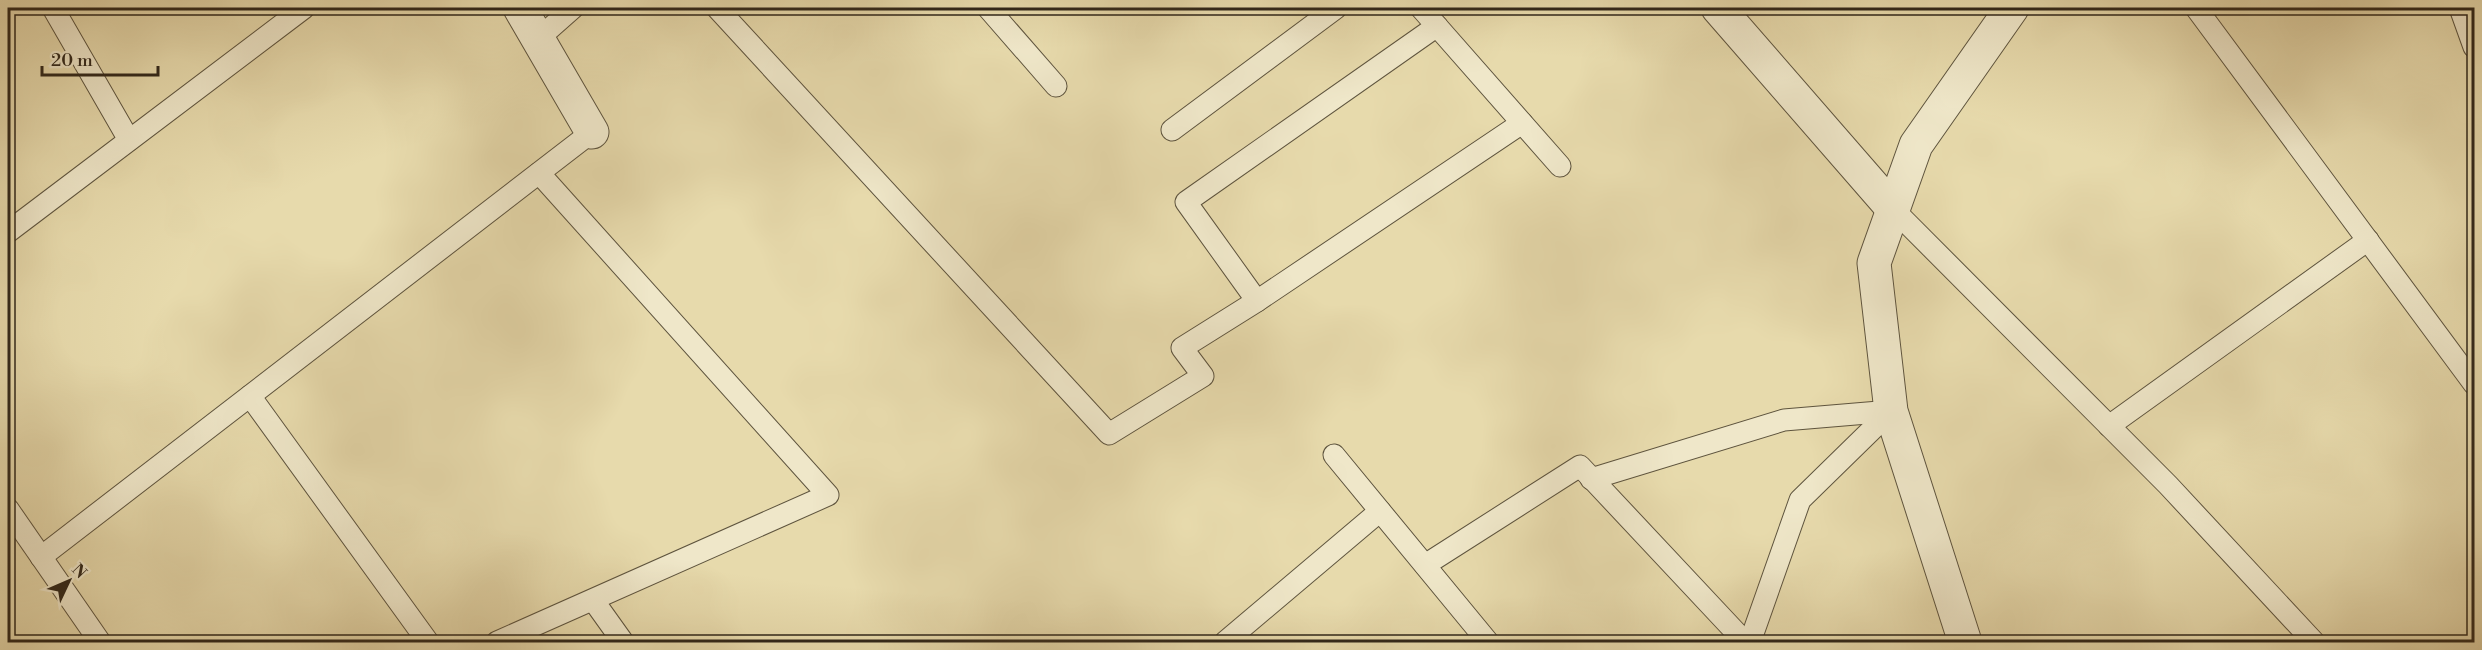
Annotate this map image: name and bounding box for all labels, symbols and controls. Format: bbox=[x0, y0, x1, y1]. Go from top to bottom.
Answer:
scale bar bbox=[42, 39, 158, 77]
text: 20 m bbox=[51, 49, 93, 72]
north arrow bbox=[39, 551, 99, 611]
text: N bbox=[67, 560, 91, 583]

